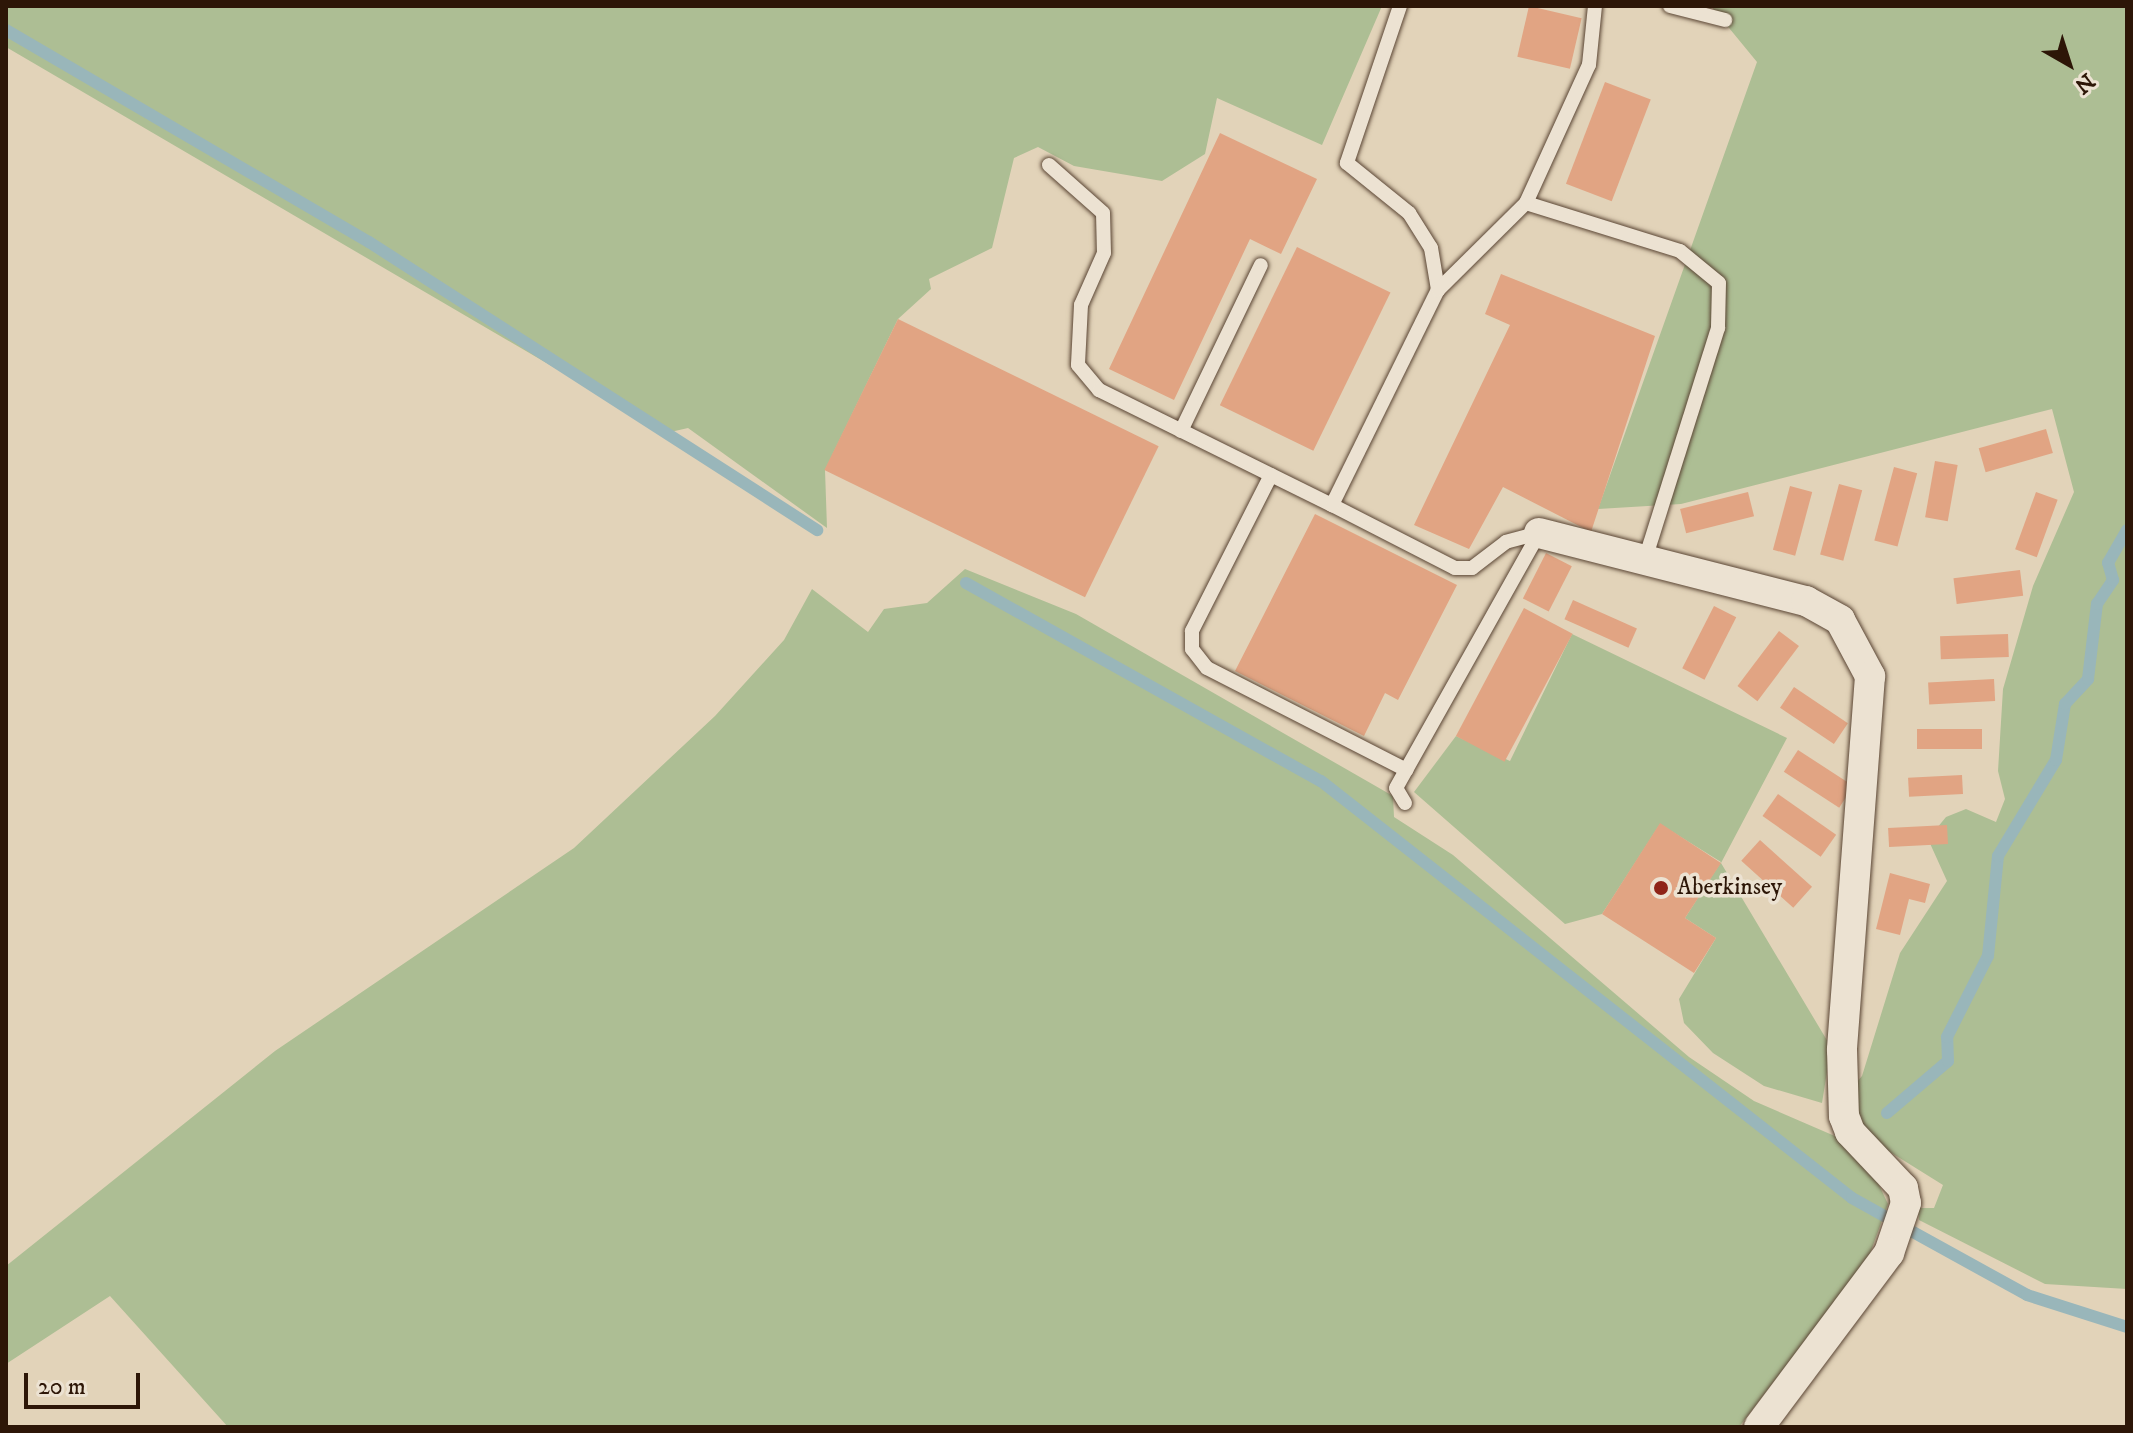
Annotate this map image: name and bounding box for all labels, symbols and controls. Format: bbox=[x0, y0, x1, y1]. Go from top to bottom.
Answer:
north arrow bbox=[2029, 24, 2109, 104]
text: N bbox=[2069, 67, 2100, 99]
place label: Aberkinsey bbox=[1677, 874, 1782, 902]
marker: Aberkinsey bbox=[1652, 879, 1670, 897]
scale bar bbox=[28, 1357, 144, 1407]
text: 20 m bbox=[38, 1372, 86, 1402]

